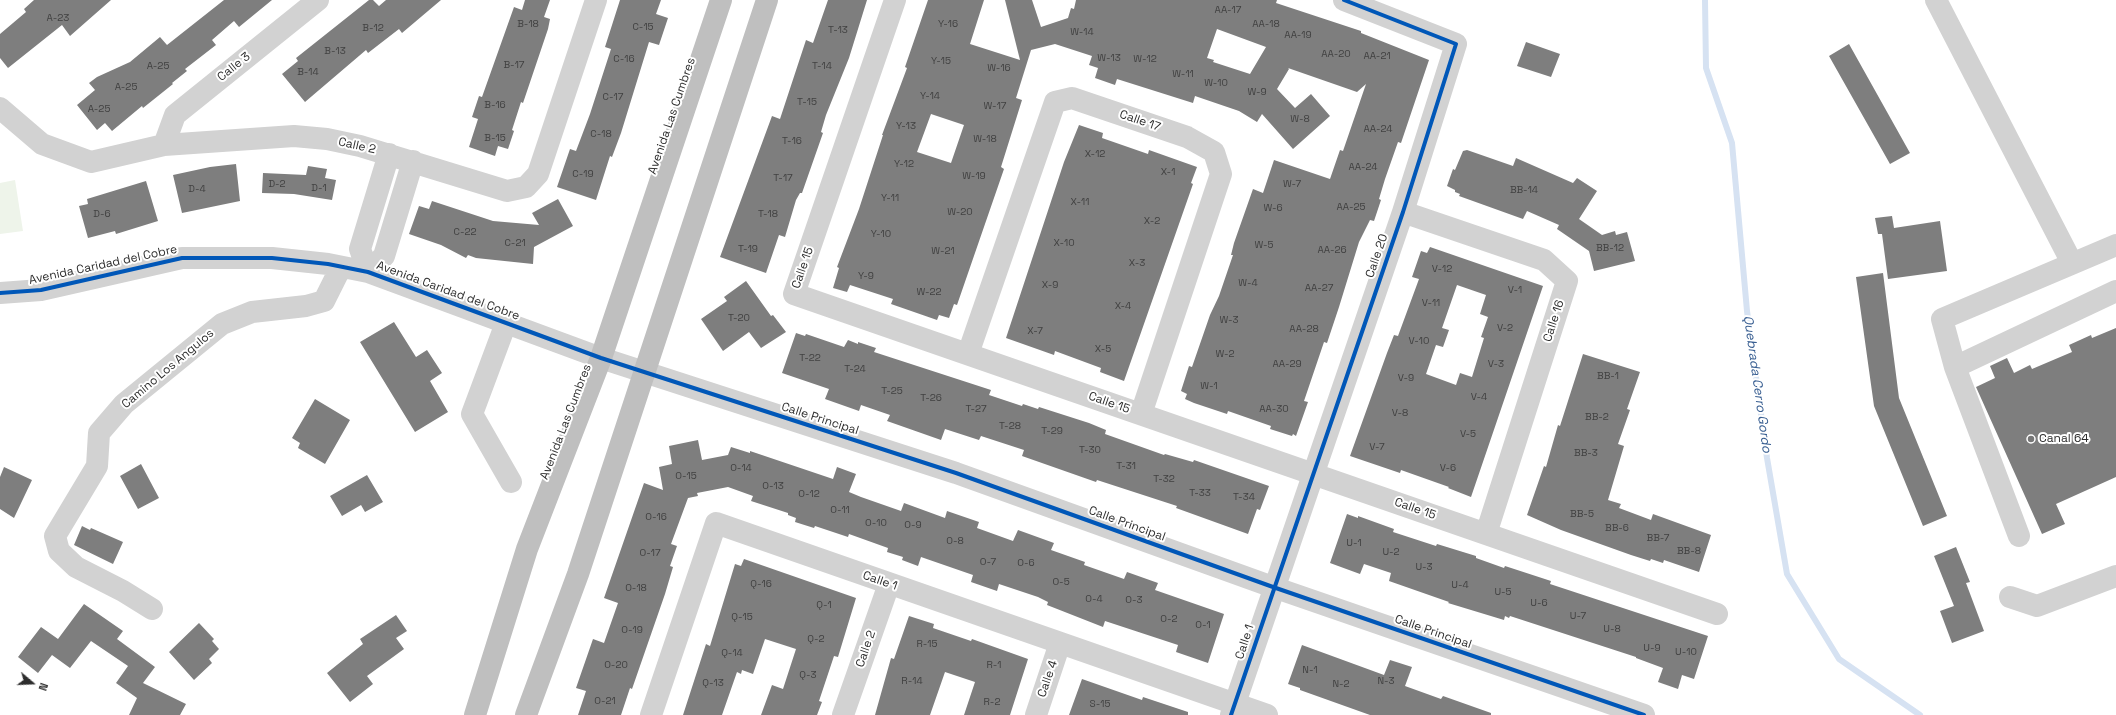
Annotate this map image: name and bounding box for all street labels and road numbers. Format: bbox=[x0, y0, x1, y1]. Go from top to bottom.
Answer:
street label: Calle 3 bbox=[215, 49, 253, 85]
street label: Avenida Las Cumbres bbox=[645, 56, 699, 176]
street label: Calle 17 bbox=[1118, 107, 1162, 135]
street label: Calle 2 bbox=[337, 135, 377, 157]
street label: Calle 20 bbox=[1363, 232, 1391, 280]
street label: Avenida Caridad del Cobre bbox=[28, 242, 178, 288]
street label: Calle 15 bbox=[789, 245, 817, 291]
street label: Avenida Caridad del Cobre bbox=[375, 258, 521, 324]
street label: Calle 16 bbox=[1541, 298, 1567, 344]
street label: Camino Los Angulos bbox=[119, 326, 217, 412]
street label: Avenida Las Cumbres bbox=[537, 362, 595, 482]
street label: Calle 15 bbox=[1086, 389, 1132, 417]
street label: Calle Principal bbox=[780, 400, 860, 438]
street label: Calle 15 bbox=[1392, 495, 1438, 523]
street label: Calle Principal bbox=[1087, 503, 1167, 545]
street label: Calle 1 bbox=[861, 568, 899, 594]
street label: Calle Principal bbox=[1393, 612, 1473, 652]
street label: Calle 1 bbox=[1233, 623, 1257, 661]
street label: Calle 2 bbox=[853, 629, 879, 669]
street label: Calle 4 bbox=[1035, 659, 1061, 699]

